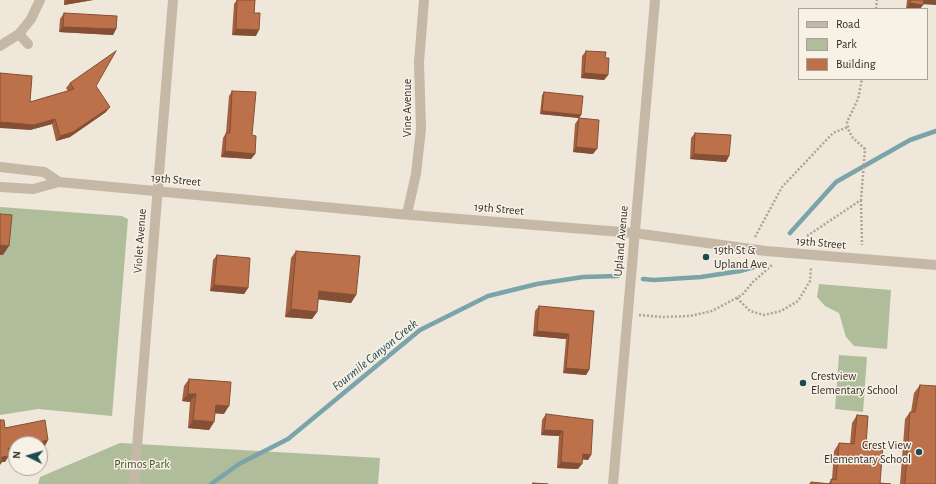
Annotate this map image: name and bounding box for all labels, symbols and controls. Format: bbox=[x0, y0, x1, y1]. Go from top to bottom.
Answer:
legend bbox=[798, 8, 928, 80]
text: Road bbox=[836, 18, 860, 30]
text: Park bbox=[836, 38, 857, 50]
text: Building bbox=[836, 58, 876, 70]
street label: Vine Avenue bbox=[400, 79, 414, 137]
street label: 19th Street bbox=[150, 171, 202, 189]
street label: 19th Street bbox=[473, 200, 525, 218]
street label: Upland Avenue bbox=[611, 205, 631, 277]
street label: Violet Avenue bbox=[131, 208, 149, 274]
street label: 19th Street bbox=[795, 234, 847, 252]
place label: 19th St & Upland Ave bbox=[714, 243, 767, 271]
marker: 19th St & Upland Ave bbox=[701, 252, 711, 262]
water label: Fourmile Canyon Creek bbox=[329, 316, 421, 394]
place label: Crestview Elementary School bbox=[811, 369, 898, 397]
marker: Crestview Elementary School bbox=[798, 378, 808, 388]
north arrow bbox=[8, 436, 48, 476]
place label: Crest View Elementary School bbox=[824, 438, 911, 466]
marker: Crest View Elementary School bbox=[914, 447, 924, 457]
text: N bbox=[11, 451, 22, 459]
park label: Primos Park bbox=[114, 457, 170, 471]

